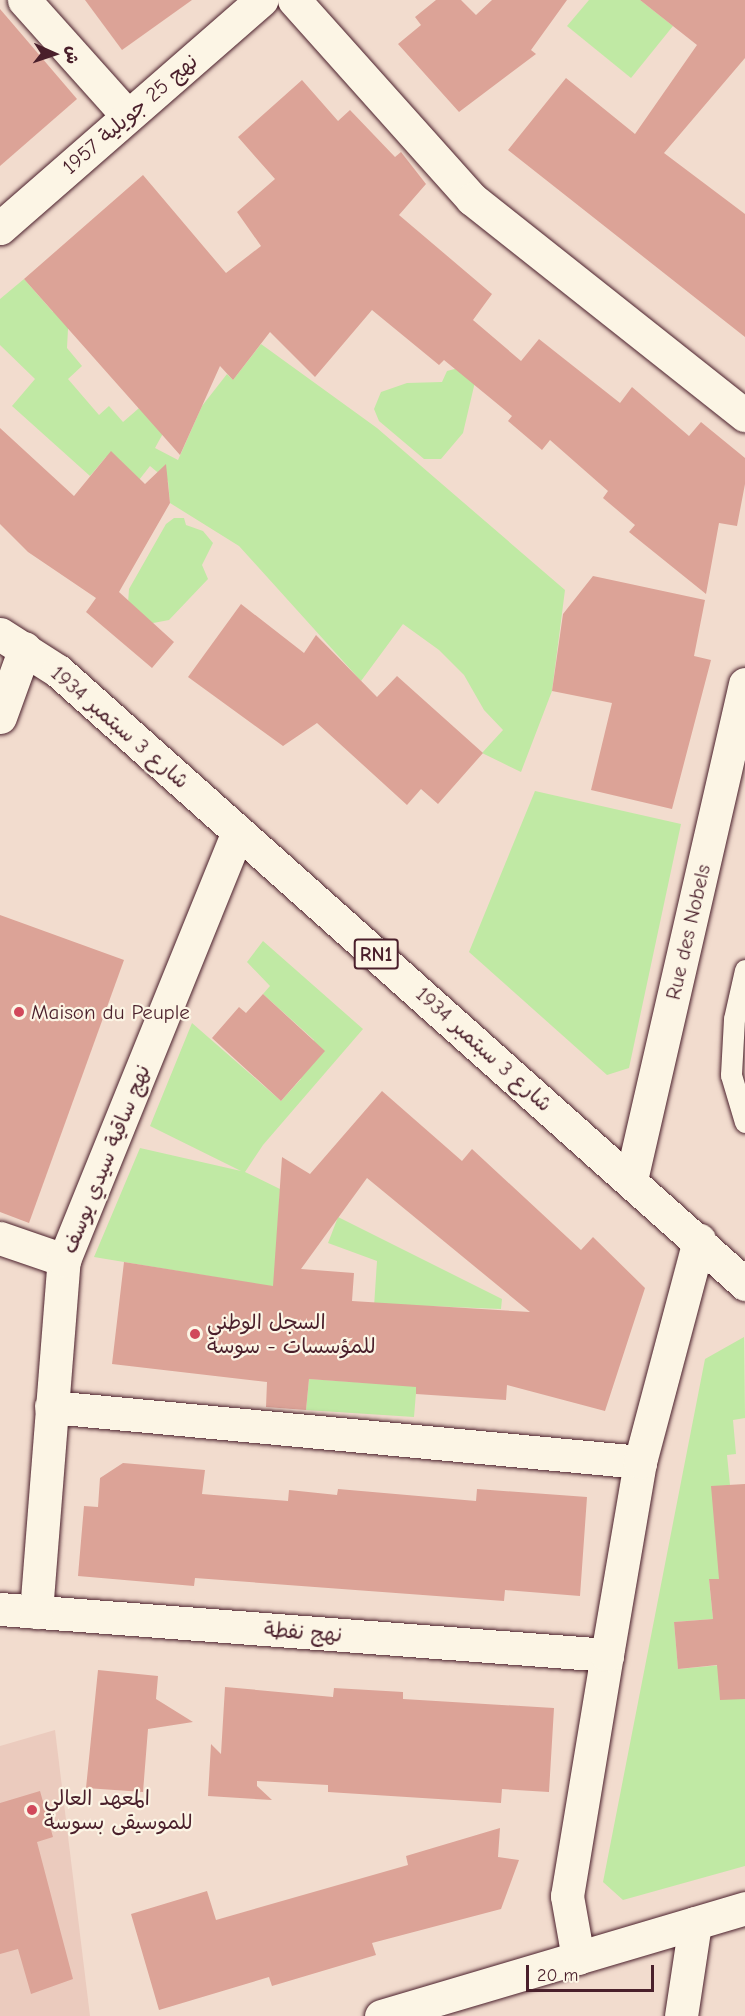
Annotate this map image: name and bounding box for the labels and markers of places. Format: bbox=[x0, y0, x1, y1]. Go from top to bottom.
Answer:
place label: Maison du Peuple bbox=[31, 999, 190, 1025]
marker: Maison du Peuple bbox=[12, 1005, 26, 1019]
place label: السجل الوطني للمؤسسات - سوسة bbox=[207, 1309, 376, 1359]
marker: السجل الوطني للمؤسسات - سوسة bbox=[188, 1327, 202, 1341]
place label: المعهد العالي للموسيقى بسوسة bbox=[44, 1785, 193, 1835]
marker: المعهد العالي للموسيقى بسوسة bbox=[25, 1803, 39, 1817]

